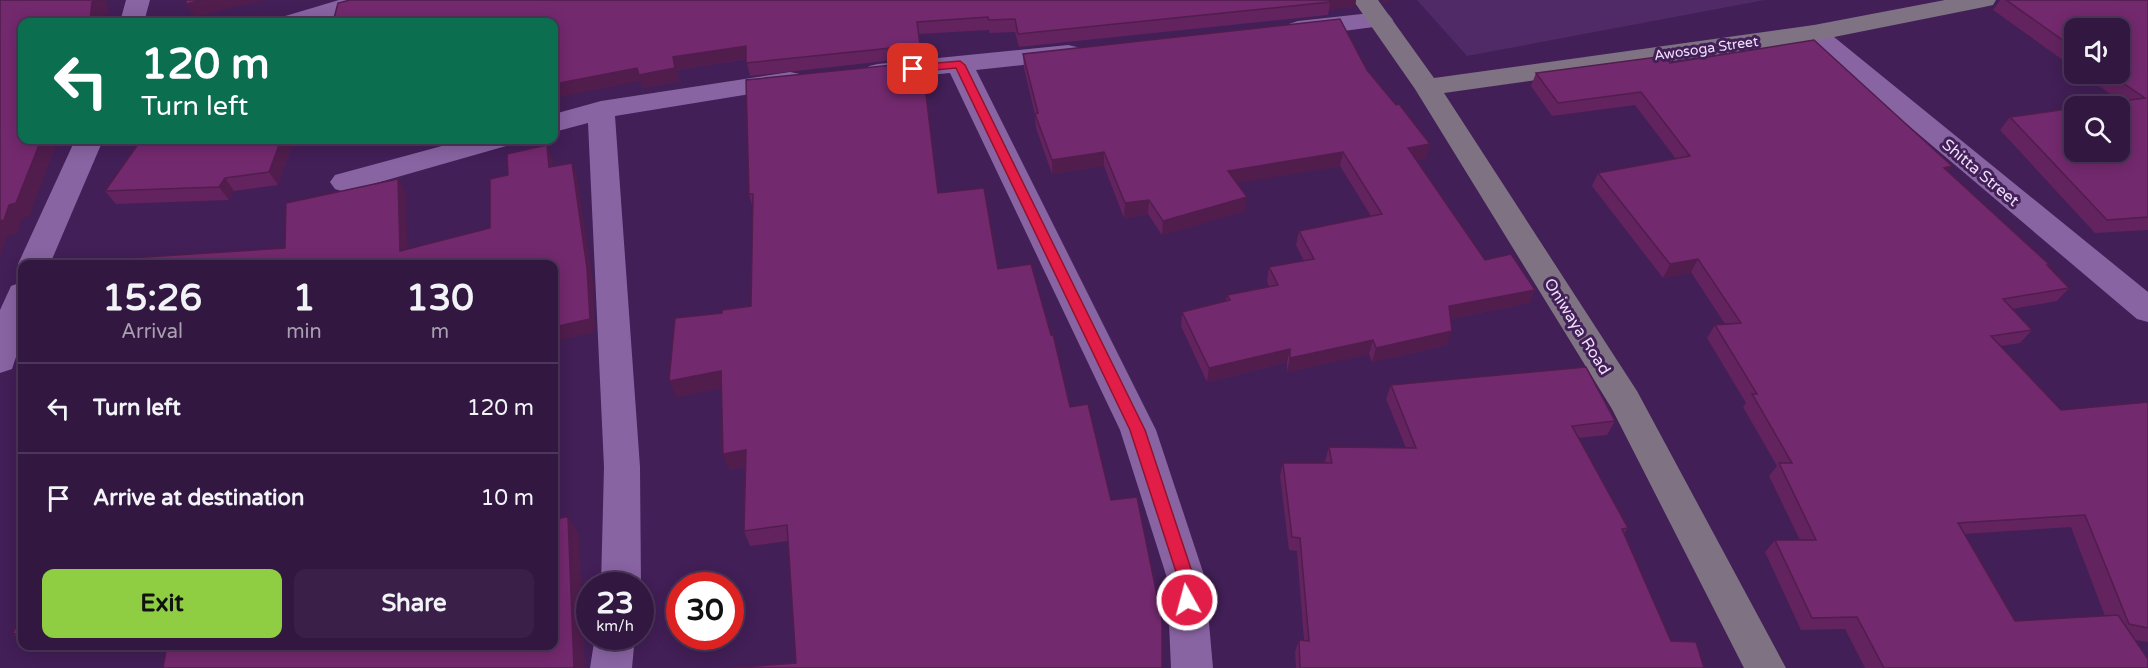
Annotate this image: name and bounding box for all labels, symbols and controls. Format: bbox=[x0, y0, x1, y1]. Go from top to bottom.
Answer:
map controls bbox=[2064, 18, 2130, 162]
button: sound bbox=[2064, 18, 2130, 84]
street label: Awosoga Street bbox=[1653, 33, 1760, 64]
text: 120 m bbox=[141, 39, 270, 90]
icon: left bbox=[42, 42, 120, 120]
pin bbox=[887, 43, 938, 94]
icon: arrive bbox=[896, 52, 929, 85]
text: Turn left bbox=[141, 90, 248, 123]
button: search bbox=[2064, 96, 2130, 162]
street label: Shitta Street bbox=[1938, 135, 2023, 211]
street label: Oniwaya Road bbox=[1540, 275, 1615, 378]
text: 15:26 bbox=[102, 277, 202, 320]
text: 1 bbox=[293, 277, 315, 320]
text: 130 bbox=[406, 277, 474, 320]
text: Arrival bbox=[121, 320, 183, 344]
text: min bbox=[286, 320, 322, 344]
text: m bbox=[431, 320, 449, 344]
icon: left bbox=[42, 392, 75, 425]
text: Turn left bbox=[93, 395, 181, 421]
text: 120 m bbox=[467, 395, 534, 421]
icon: arrive bbox=[42, 482, 75, 515]
text: Arrive at destination bbox=[93, 485, 304, 511]
text: 10 m bbox=[480, 485, 534, 511]
position arrow bbox=[1155, 568, 1219, 632]
button: Exit bbox=[42, 569, 282, 638]
button: Share bbox=[294, 569, 534, 638]
speed limit sign: 30 bbox=[666, 572, 744, 650]
text: 23 bbox=[596, 585, 634, 622]
text: km/h bbox=[596, 617, 634, 635]

